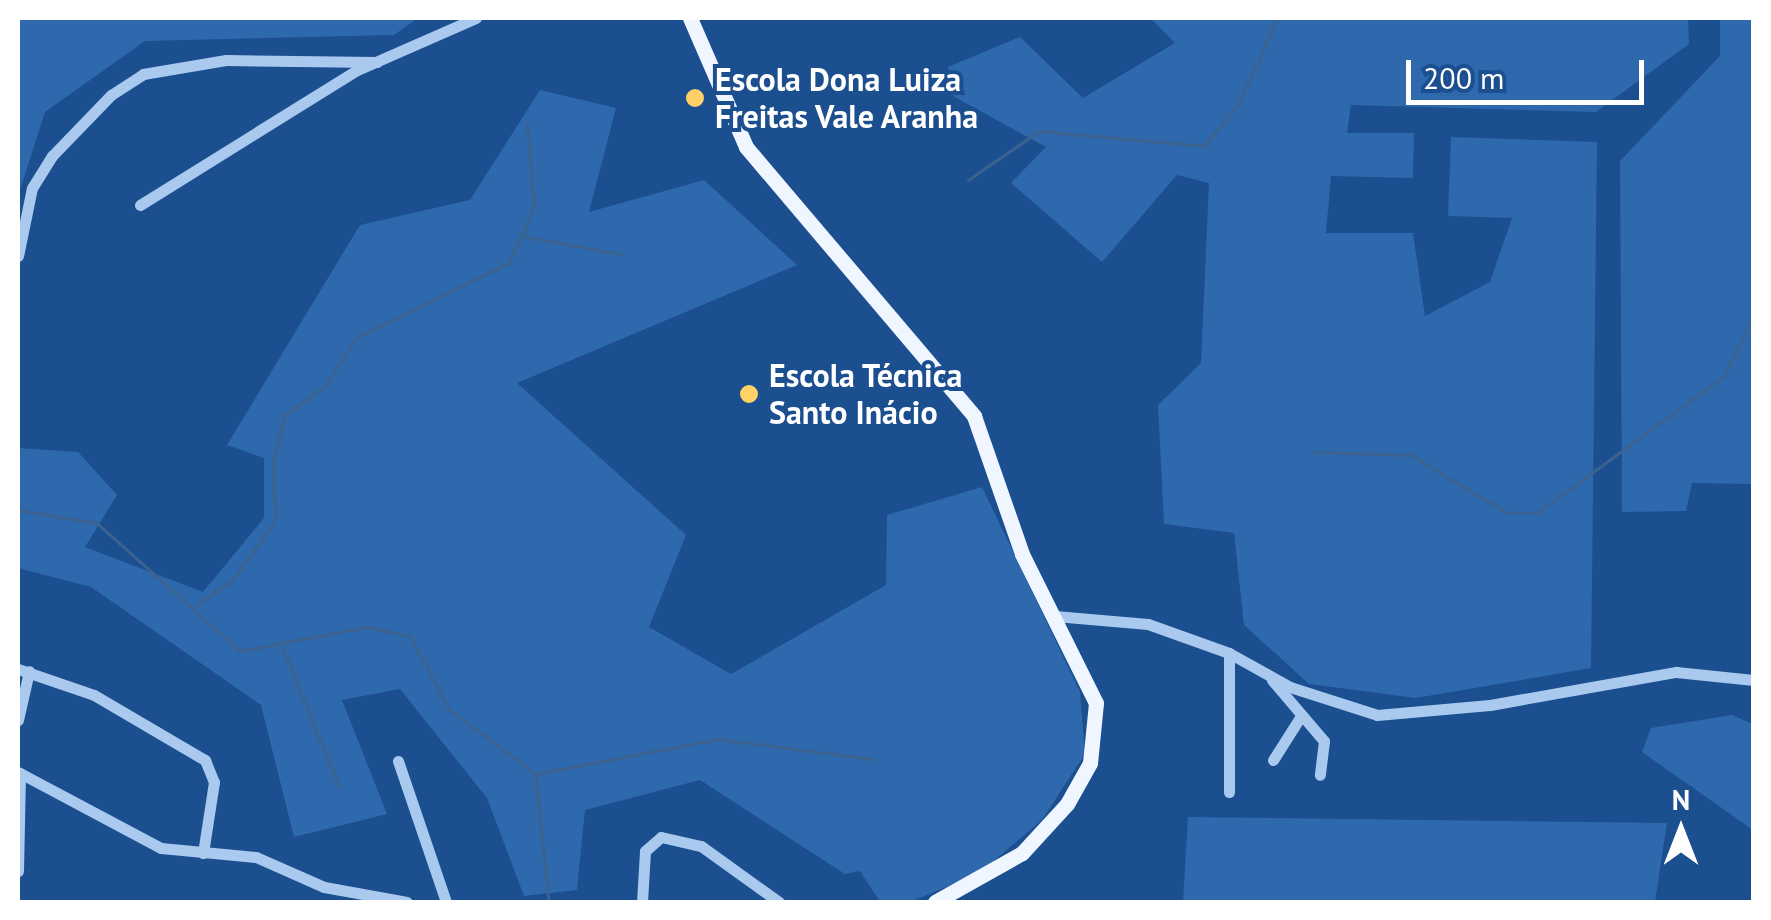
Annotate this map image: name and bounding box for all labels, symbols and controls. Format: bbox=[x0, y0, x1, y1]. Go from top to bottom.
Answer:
scale bar bbox=[1411, 40, 1648, 102]
text: 200 m bbox=[1423, 58, 1504, 97]
place label: Escola Dona Luiza Freitas Vale Aranha bbox=[715, 61, 980, 136]
marker: Escola Dona Luiza Freitas Vale Aranha bbox=[684, 87, 706, 109]
place label: Escola Técnica Santo Inácio bbox=[769, 357, 964, 432]
marker: Escola Técnica Santo Inácio bbox=[738, 383, 760, 405]
north arrow bbox=[1631, 780, 1731, 880]
text: N bbox=[1672, 781, 1690, 818]

